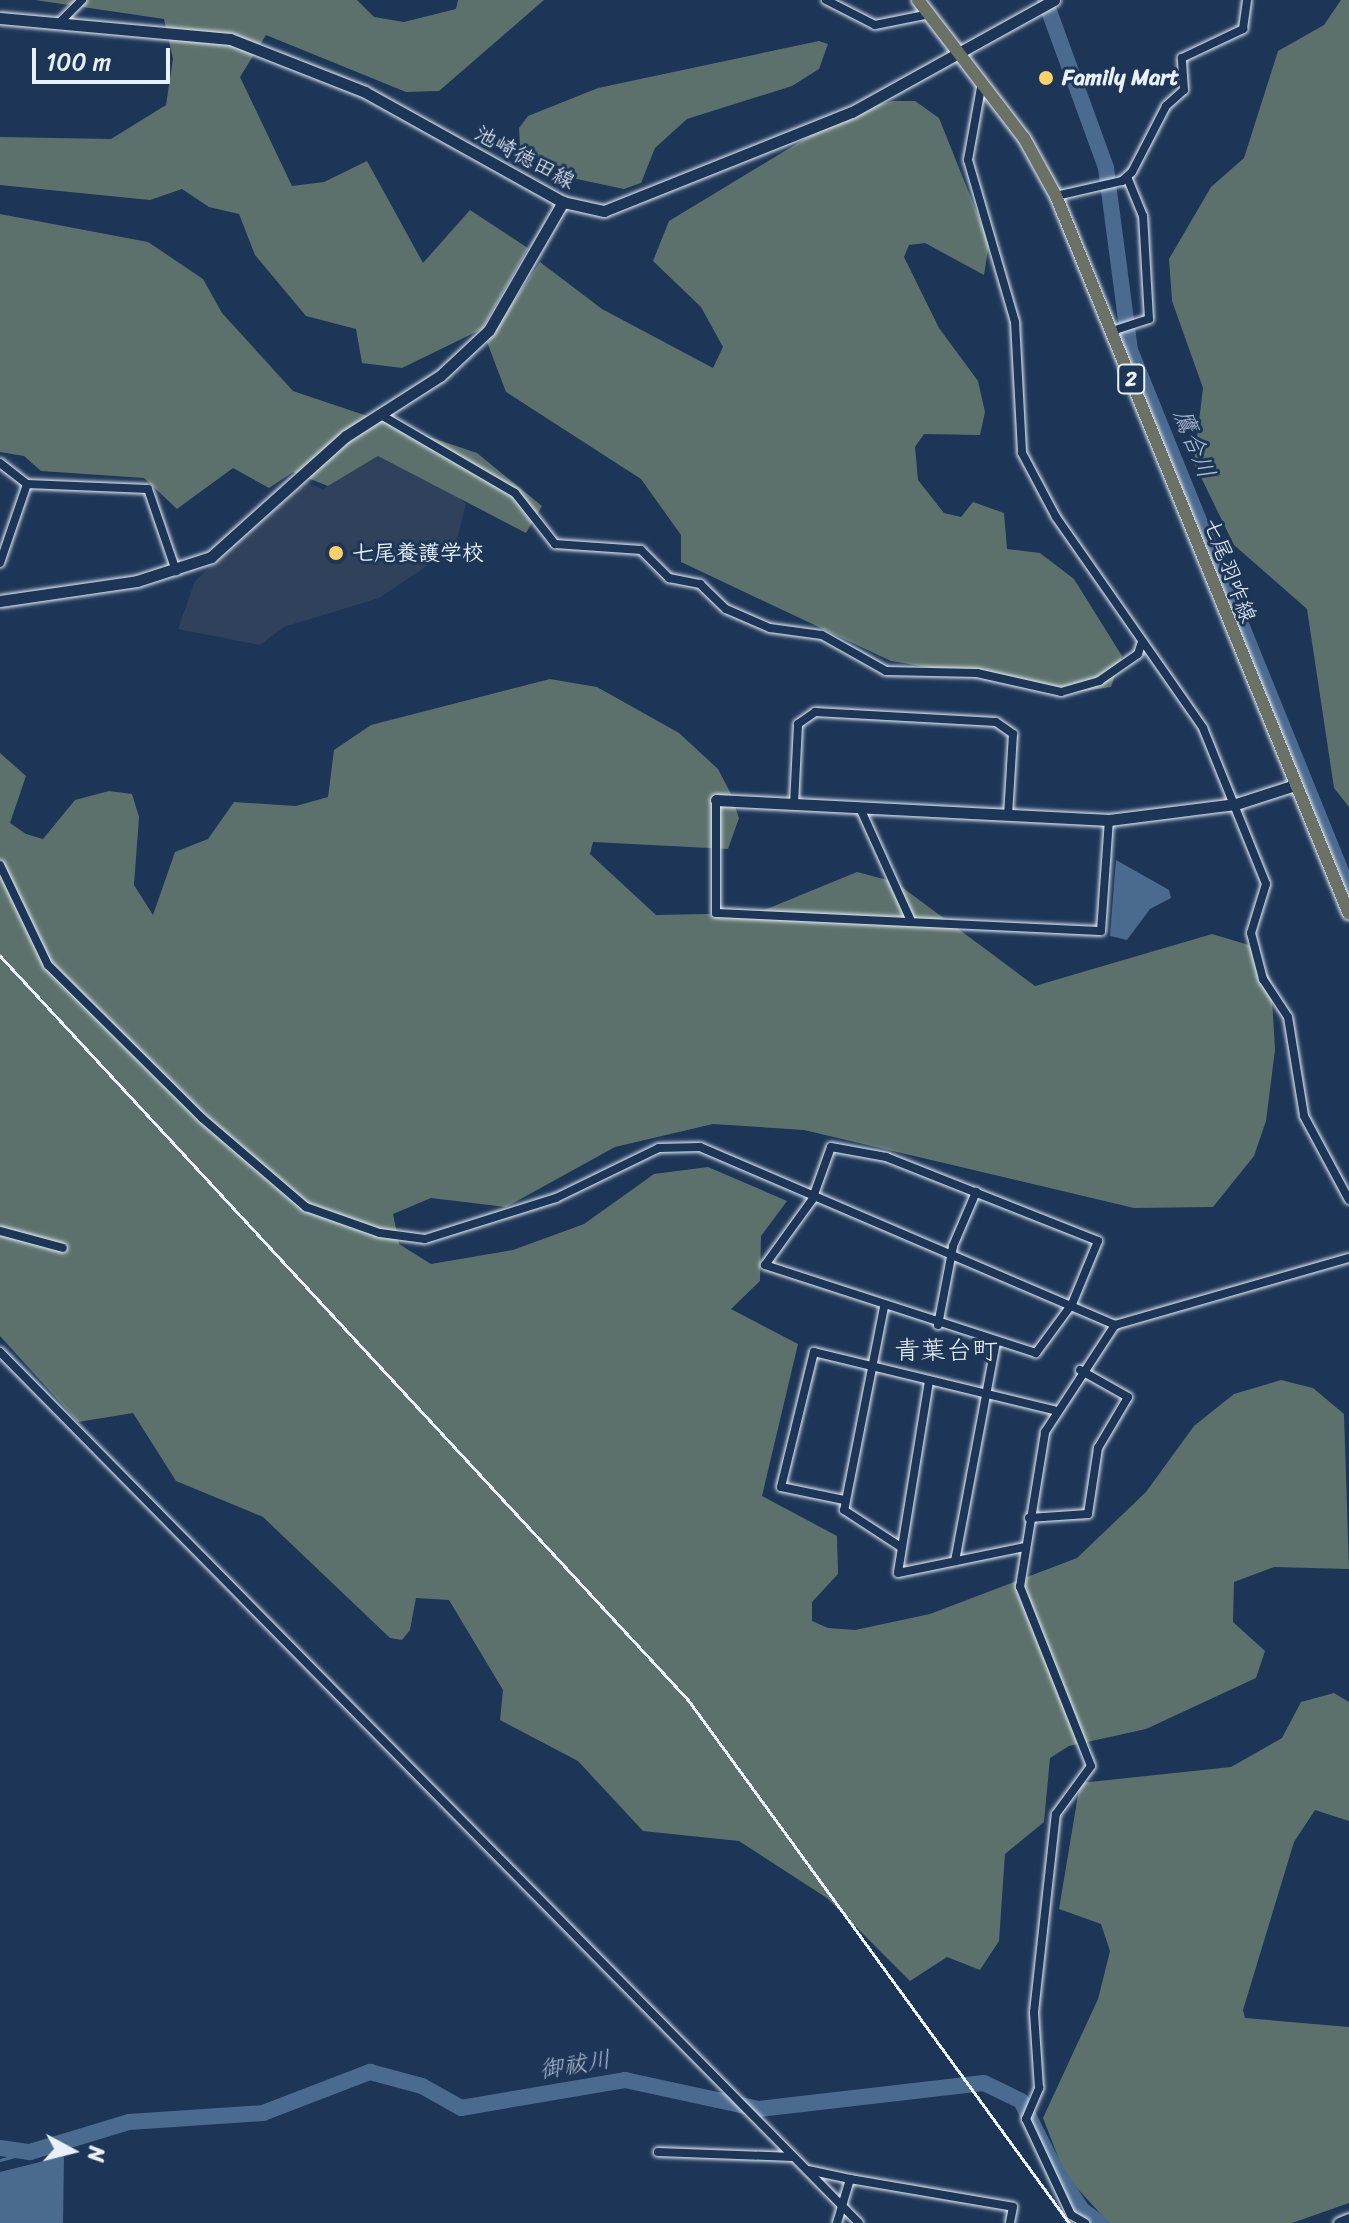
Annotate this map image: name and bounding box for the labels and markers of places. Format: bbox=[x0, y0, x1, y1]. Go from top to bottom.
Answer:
place label: Family Mart bbox=[1062, 65, 1179, 91]
marker: Family Mart bbox=[1037, 69, 1055, 87]
place label: 七尾養護学校 bbox=[352, 540, 484, 566]
marker: 七尾養護学校 bbox=[327, 544, 345, 562]

